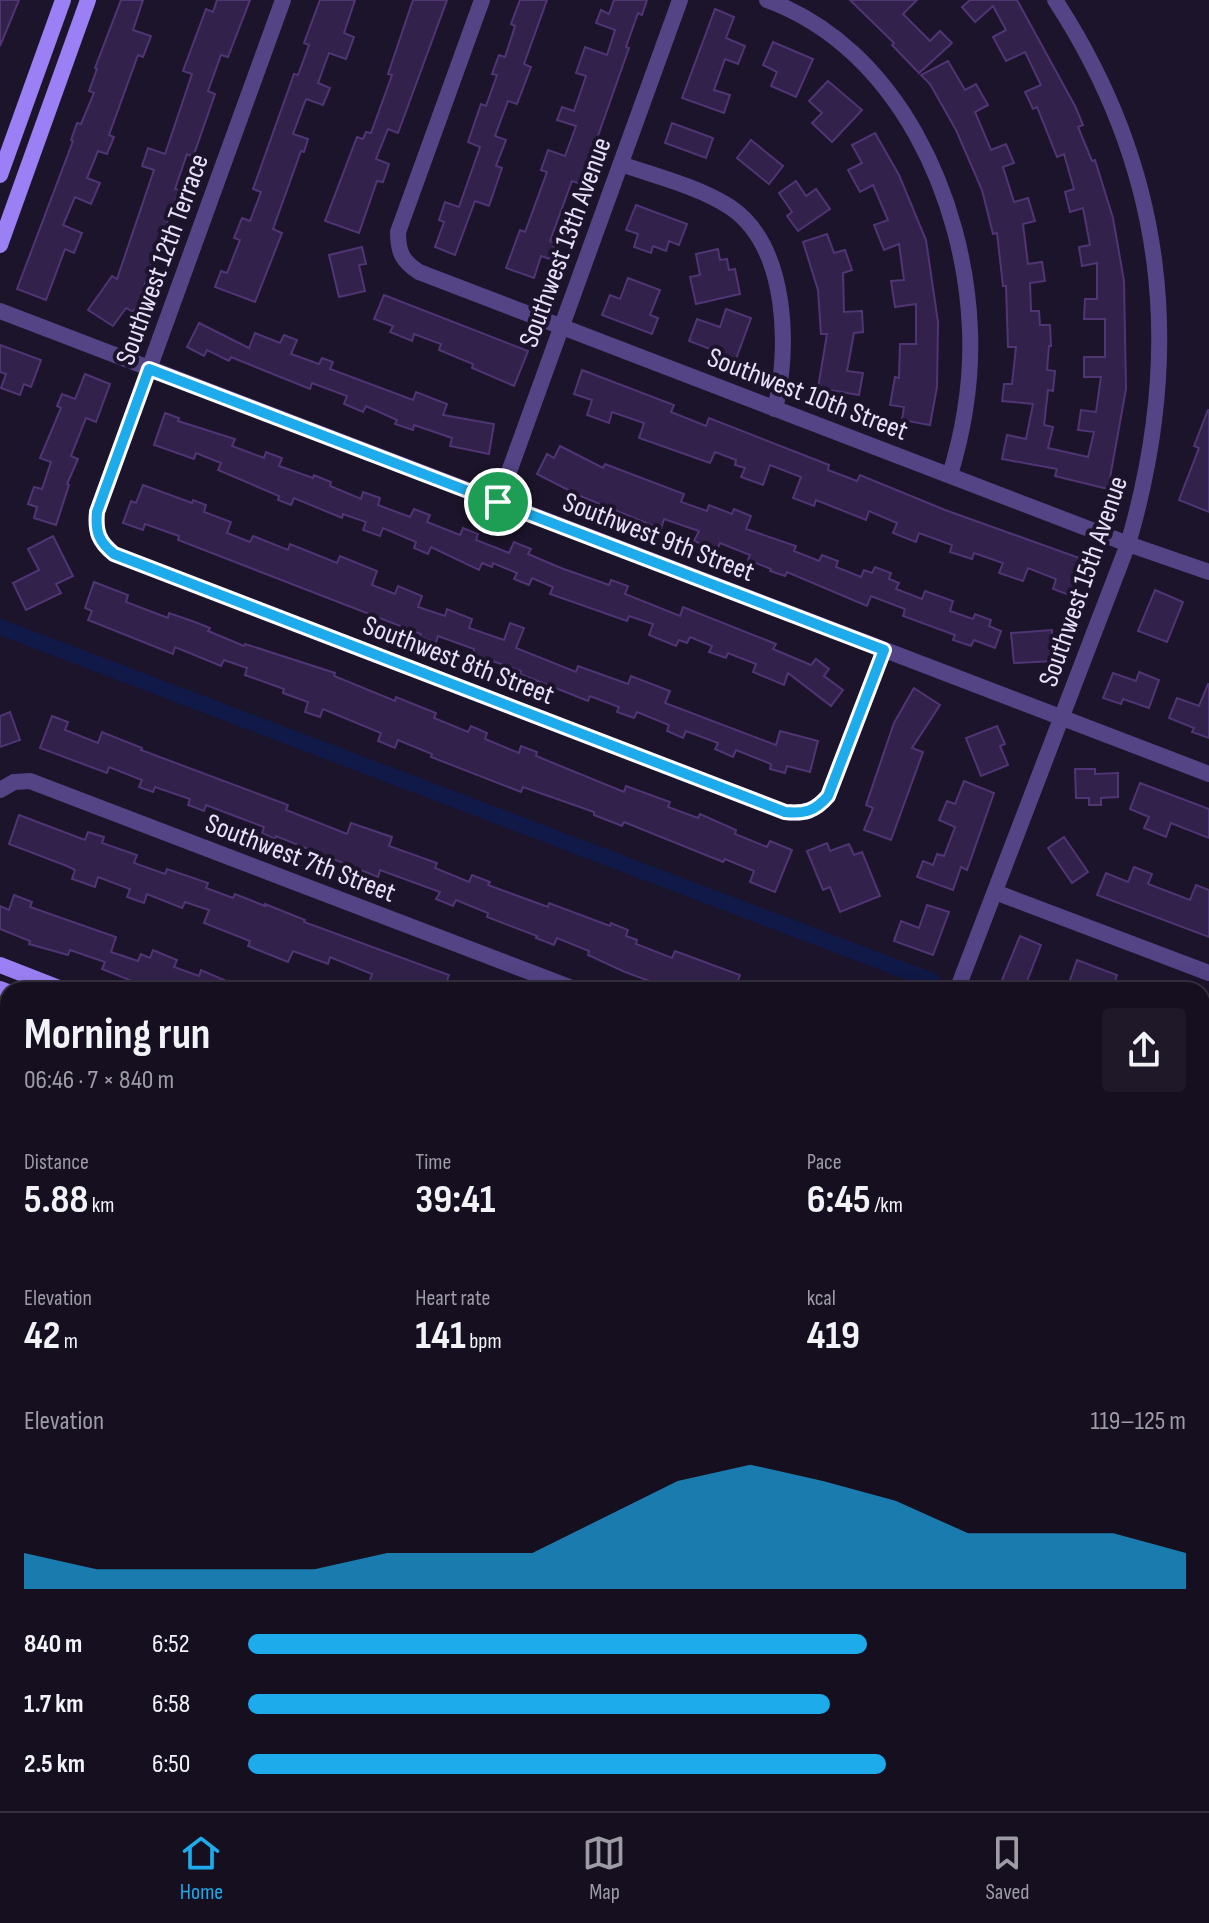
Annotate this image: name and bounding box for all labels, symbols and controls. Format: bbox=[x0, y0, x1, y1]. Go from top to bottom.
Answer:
street label: Southwest 13th Avenue bbox=[512, 133, 619, 352]
street label: Southwest 12th Terrace bbox=[109, 150, 216, 369]
street label: Southwest 10th Street bbox=[703, 341, 912, 448]
pin bbox=[464, 468, 532, 536]
street label: Southwest 15th Avenue bbox=[1032, 472, 1135, 691]
icon: arrive bbox=[476, 480, 520, 524]
street label: Southwest 9th Street bbox=[558, 486, 759, 589]
street label: Southwest 8th Street bbox=[358, 609, 559, 712]
street label: Southwest 7th Street bbox=[201, 807, 400, 910]
text: Morning run bbox=[24, 1008, 210, 1061]
button: share bbox=[1102, 1008, 1186, 1092]
text: 06:46 · 7 × 840 m bbox=[24, 1065, 174, 1096]
text: Distance bbox=[24, 1149, 89, 1176]
text: Time bbox=[415, 1149, 451, 1176]
text: Pace bbox=[807, 1149, 842, 1176]
text: 5.88 bbox=[24, 1176, 88, 1224]
text: 39:41 bbox=[415, 1176, 495, 1224]
text: 6:45 bbox=[807, 1176, 871, 1224]
text: km bbox=[88, 1192, 114, 1219]
text: /km bbox=[871, 1192, 903, 1219]
text: Elevation bbox=[24, 1285, 92, 1312]
text: Heart rate bbox=[415, 1285, 490, 1312]
text: kcal bbox=[807, 1285, 836, 1312]
text: 42 bbox=[24, 1312, 60, 1360]
text: 141 bbox=[415, 1312, 466, 1360]
text: 419 bbox=[807, 1312, 860, 1360]
text: m bbox=[60, 1328, 78, 1355]
text: bpm bbox=[466, 1328, 502, 1355]
text: Elevation bbox=[24, 1406, 104, 1437]
text: 119–125 m bbox=[1090, 1406, 1186, 1437]
text: 840 m bbox=[24, 1629, 82, 1660]
text: 6:52 bbox=[152, 1629, 189, 1660]
text: 1.7 km bbox=[24, 1689, 83, 1720]
text: 6:58 bbox=[152, 1689, 190, 1720]
text: 2.5 km bbox=[24, 1749, 85, 1780]
text: 6:50 bbox=[152, 1749, 190, 1780]
tab: Home bbox=[179, 1831, 223, 1906]
tab: Map bbox=[582, 1831, 626, 1906]
tab: Saved bbox=[985, 1831, 1030, 1906]

